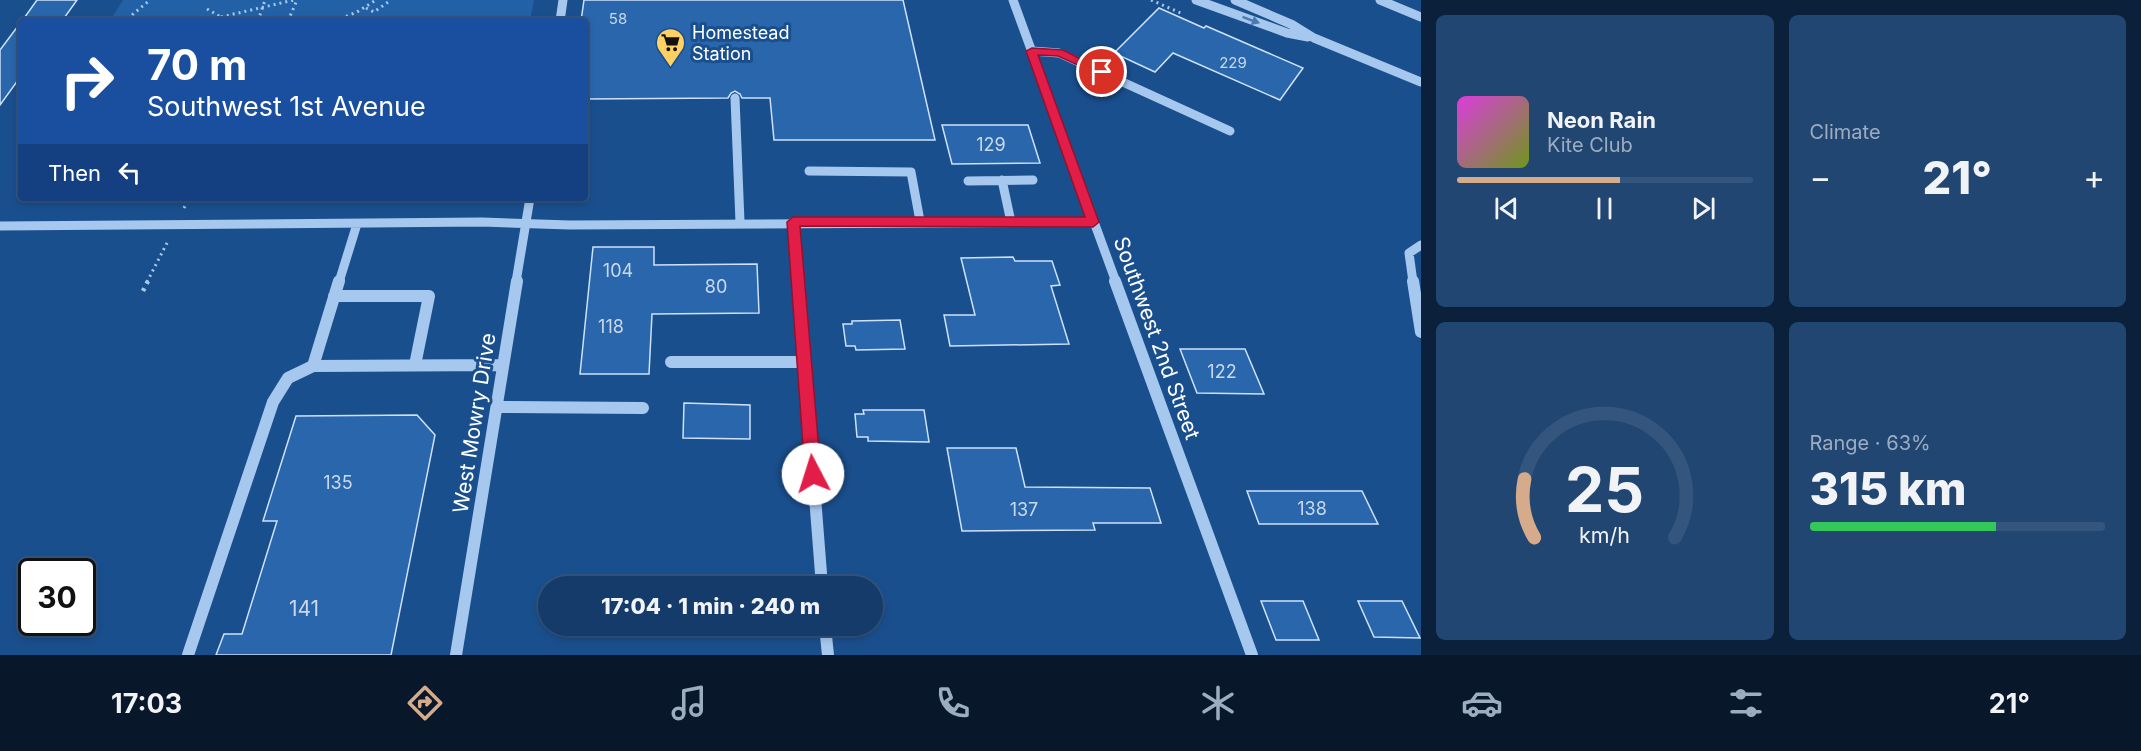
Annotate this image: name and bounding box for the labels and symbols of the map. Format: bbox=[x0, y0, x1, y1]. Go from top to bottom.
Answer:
house number: 58 bbox=[609, 9, 627, 28]
one-way arrow bbox=[1242, 16, 1260, 25]
place label: Homestead Station bbox=[692, 22, 789, 64]
supermarket icon: Homestead Station bbox=[655, 26, 687, 68]
pin bbox=[1076, 46, 1127, 97]
house number: 229 bbox=[1219, 53, 1247, 72]
house number: 129 bbox=[976, 134, 1006, 155]
street label: Southwest 2nd Street bbox=[1109, 233, 1205, 443]
house number: 104 bbox=[603, 260, 633, 281]
house number: 80 bbox=[705, 276, 727, 297]
house number: 118 bbox=[598, 316, 624, 337]
street label: West Mowry Drive bbox=[447, 331, 501, 515]
house number: 122 bbox=[1207, 361, 1237, 382]
position arrow bbox=[781, 442, 845, 506]
house number: 135 bbox=[323, 472, 353, 493]
house number: 138 bbox=[1297, 498, 1327, 519]
house number: 137 bbox=[1010, 499, 1038, 520]
speed limit sign: 30 bbox=[18, 558, 96, 636]
house number: 141 bbox=[289, 596, 319, 621]

